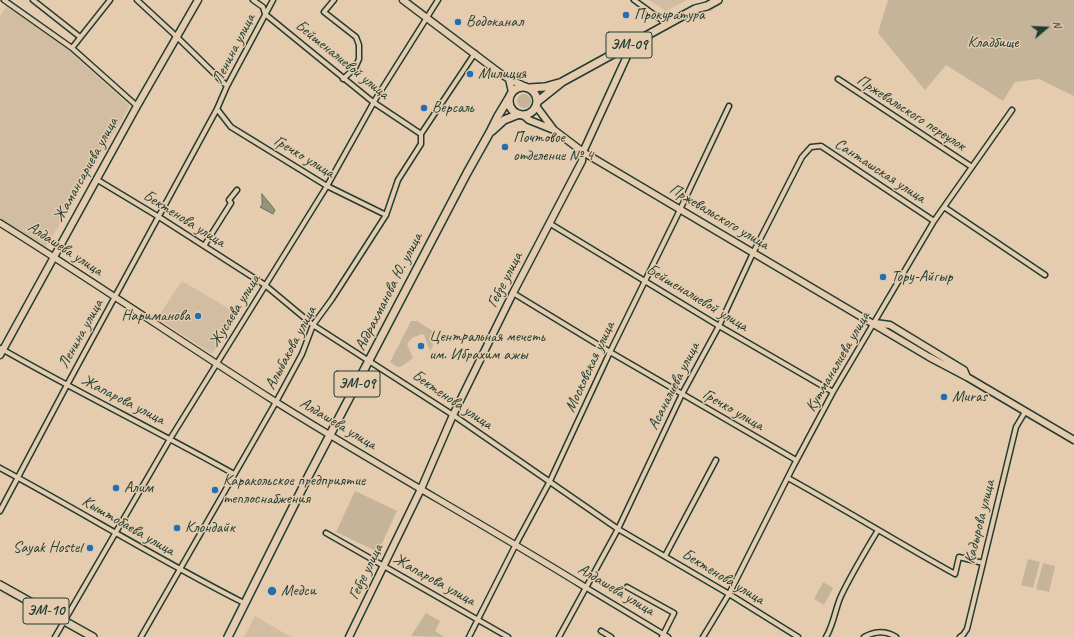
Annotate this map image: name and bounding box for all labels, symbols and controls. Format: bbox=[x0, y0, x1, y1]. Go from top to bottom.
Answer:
place label: Прокуратура bbox=[634, 5, 704, 25]
north arrow bbox=[1026, 8, 1066, 48]
marker: Прокуратура bbox=[621, 10, 631, 20]
street label: Ленина улица bbox=[208, 11, 260, 87]
place label: Водоканал bbox=[466, 12, 523, 32]
street label: Бейшеналиевой улица bbox=[291, 16, 393, 104]
marker: Водоканал bbox=[453, 17, 463, 27]
text: N bbox=[1050, 19, 1065, 30]
road number: ЭМ-09 bbox=[606, 32, 652, 58]
park label: Кладбище bbox=[968, 33, 1018, 53]
place label: Милиция bbox=[478, 64, 526, 84]
marker: Милиция bbox=[465, 69, 475, 79]
street label: Пржевальского переулок bbox=[853, 71, 969, 155]
place label: Версаль bbox=[432, 98, 474, 118]
marker: Версаль bbox=[419, 103, 429, 113]
street label: Жамансариева улица bbox=[49, 114, 123, 226]
place label: Почтовое отделение № 4 bbox=[513, 128, 593, 166]
street label: Гречко улица bbox=[270, 131, 338, 183]
street label: Санташская улица bbox=[831, 134, 929, 208]
marker: Почтовое отделение № 4 bbox=[500, 142, 510, 152]
street label: Пржевальского улица bbox=[666, 180, 772, 254]
street label: Бектенова улица bbox=[140, 186, 228, 252]
street label: Алдашева улица bbox=[24, 218, 106, 280]
street label: Абдрахманова Ю. улица bbox=[351, 230, 427, 354]
street label: Гебзе улица bbox=[483, 249, 527, 311]
street label: Бейшеналиевой улица bbox=[643, 260, 751, 336]
place label: Тору-Айгыр bbox=[891, 267, 952, 287]
street label: Жусаева улица bbox=[205, 271, 265, 351]
marker: Тору-Айгыр bbox=[878, 272, 888, 282]
street label: Ленина улица bbox=[54, 296, 108, 372]
street label: Алыбакова улица bbox=[261, 303, 321, 393]
place label: Нариманова bbox=[122, 306, 190, 326]
street label: Кутманалиева улица bbox=[802, 308, 874, 416]
marker: Нариманова bbox=[193, 311, 203, 321]
street label: Московская улица bbox=[561, 319, 619, 415]
place label: Центральная мечеть им. Ибрахим ажы bbox=[429, 327, 545, 365]
street label: Асаналиева улица bbox=[644, 339, 704, 433]
marker: Центральная мечеть им. Ибрахим ажы bbox=[416, 341, 426, 351]
street label: Бектенова улица bbox=[408, 366, 496, 434]
street label: Жапарова улица bbox=[78, 371, 168, 429]
road number: ЭМ-09 bbox=[334, 371, 380, 397]
street label: Гречко улица bbox=[699, 385, 767, 435]
place label: Muras bbox=[952, 387, 987, 407]
marker: Muras bbox=[939, 392, 949, 402]
street label: Алдашева улица bbox=[296, 394, 380, 454]
place label: Каракольское предприятие теплоснабжения bbox=[223, 471, 365, 509]
place label: Алим bbox=[124, 478, 153, 498]
street label: Кадырова улица bbox=[960, 478, 1000, 566]
marker: Алим bbox=[111, 483, 121, 493]
marker: Каракольское предприятие теплоснабжения bbox=[210, 485, 220, 495]
street label: Кыштобаева улица bbox=[78, 492, 178, 560]
place label: Клондайк bbox=[185, 518, 235, 538]
marker: Клондайк bbox=[172, 523, 182, 533]
place label: Sayak Hostel bbox=[13, 538, 82, 558]
street label: Гебзе улица bbox=[344, 541, 388, 603]
marker: Sayak Hostel bbox=[85, 543, 95, 553]
street label: Бектенова улица bbox=[678, 545, 768, 609]
street label: Жапарова улица bbox=[390, 550, 478, 610]
street label: Алдашева улица bbox=[574, 560, 658, 620]
place label: Медси bbox=[281, 581, 316, 601]
marker: Медси bbox=[266, 585, 278, 597]
road number: ЭМ-10 bbox=[23, 598, 69, 624]

